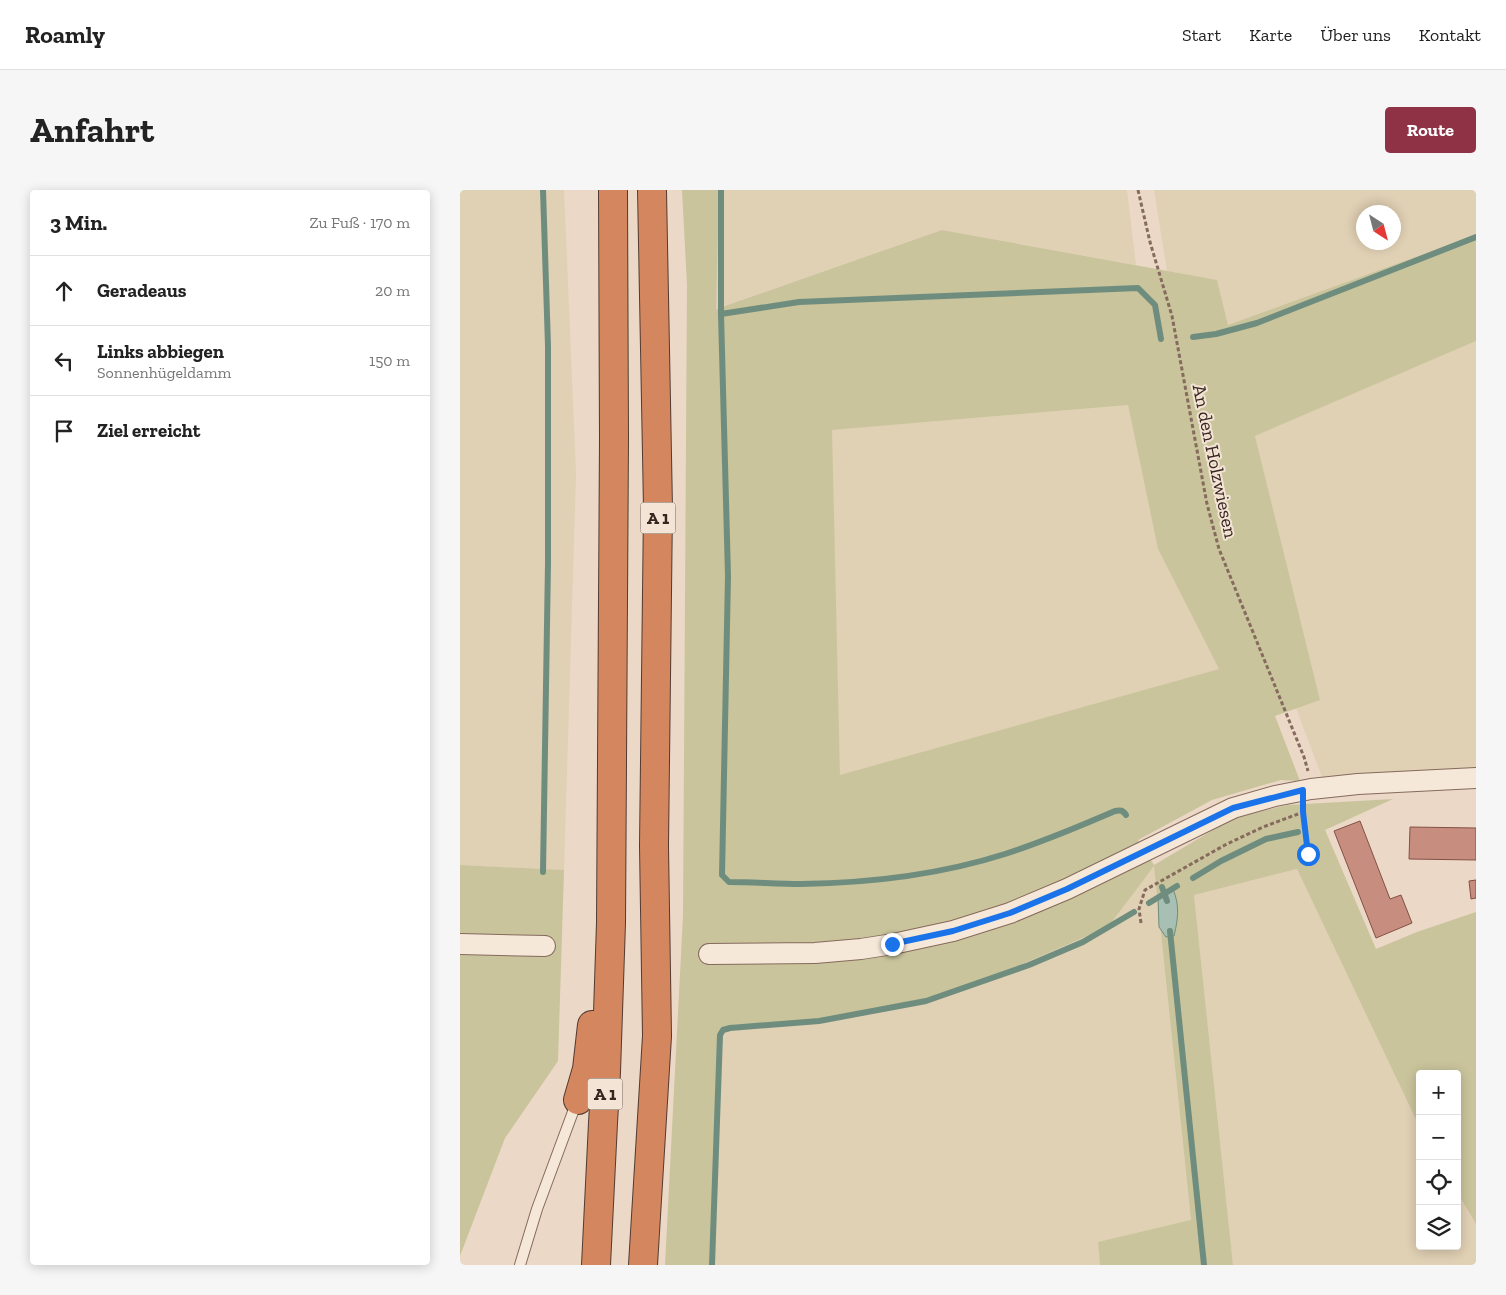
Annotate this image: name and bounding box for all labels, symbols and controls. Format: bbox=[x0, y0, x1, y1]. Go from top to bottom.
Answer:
text: Roamly bbox=[25, 20, 105, 49]
text: Start bbox=[1182, 24, 1221, 46]
text: Karte bbox=[1249, 24, 1292, 46]
text: Über uns bbox=[1320, 24, 1391, 46]
text: Kontakt bbox=[1419, 24, 1481, 46]
button: Route bbox=[1385, 107, 1476, 153]
text: Anfahrt bbox=[30, 109, 154, 151]
north arrow bbox=[1356, 205, 1401, 250]
text: 3 Min. bbox=[50, 210, 107, 235]
text: Zu Fuß · 170 m bbox=[309, 213, 410, 232]
icon: ahead bbox=[50, 277, 78, 305]
text: Geradeaus bbox=[97, 279, 187, 302]
text: 20 m bbox=[375, 281, 410, 300]
text: Links abbiegen bbox=[97, 340, 224, 363]
icon: left bbox=[50, 347, 78, 375]
text: 150 m bbox=[369, 351, 410, 370]
text: Sonnenhügeldamm bbox=[97, 363, 231, 382]
street label: An den Holzwiesen bbox=[1187, 382, 1243, 540]
icon: arrive bbox=[50, 417, 78, 445]
text: Ziel erreicht bbox=[97, 419, 200, 442]
road number: A 1 bbox=[640, 502, 676, 533]
route start bbox=[1297, 843, 1320, 866]
route end bbox=[881, 933, 904, 956]
map controls bbox=[1416, 1070, 1461, 1250]
button: + bbox=[1416, 1070, 1461, 1115]
road number: A 1 bbox=[588, 1079, 622, 1110]
button: − bbox=[1416, 1115, 1461, 1160]
button: locate bbox=[1416, 1160, 1461, 1205]
button: layers bbox=[1416, 1205, 1461, 1250]

